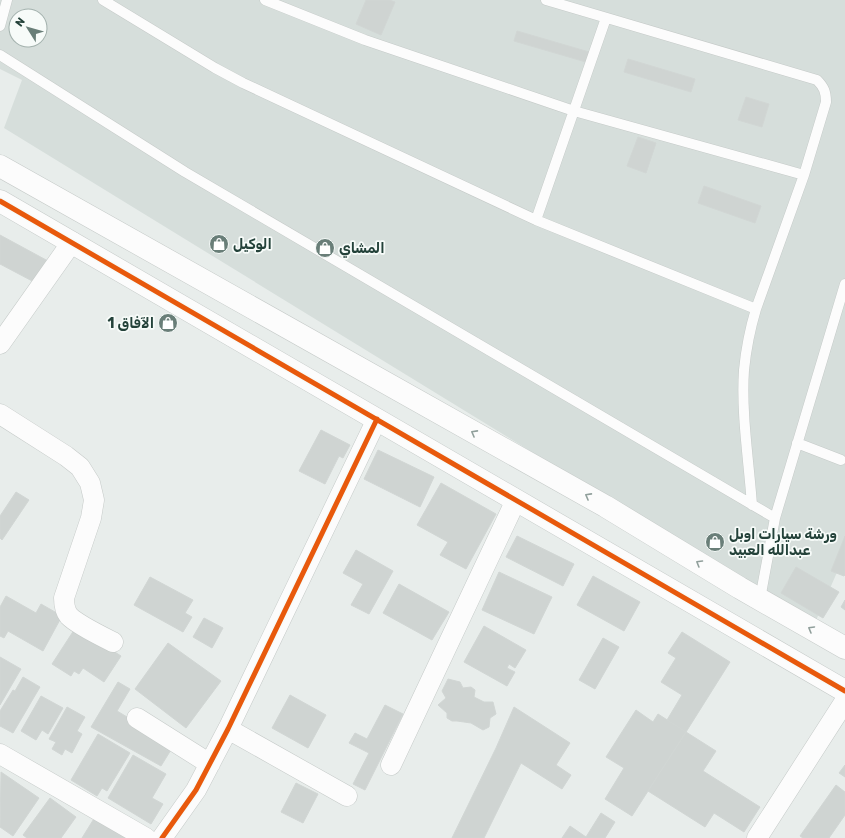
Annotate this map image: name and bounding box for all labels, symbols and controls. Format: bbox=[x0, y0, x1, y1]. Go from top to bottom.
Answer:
north arrow bbox=[8, 8, 48, 48]
text: N bbox=[13, 15, 28, 29]
shop icon: الوكيل bbox=[208, 233, 230, 255]
place label: الوكيل bbox=[233, 236, 272, 253]
shop icon: المشاي bbox=[314, 237, 336, 259]
place label: المشاي bbox=[339, 240, 385, 258]
shop icon: الآفاق 1 bbox=[157, 312, 179, 334]
place label: الآفاق 1 bbox=[107, 315, 154, 332]
one-way arrow bbox=[471, 430, 478, 437]
one-way arrow bbox=[584, 494, 592, 501]
place label: ورشة سيارات اوبل عبدالله العبيد bbox=[729, 526, 837, 559]
shop icon: ورشة سيارات اوبل عبدالله العبيد bbox=[704, 531, 726, 553]
one-way arrow bbox=[696, 560, 703, 568]
one-way arrow bbox=[808, 626, 815, 633]

